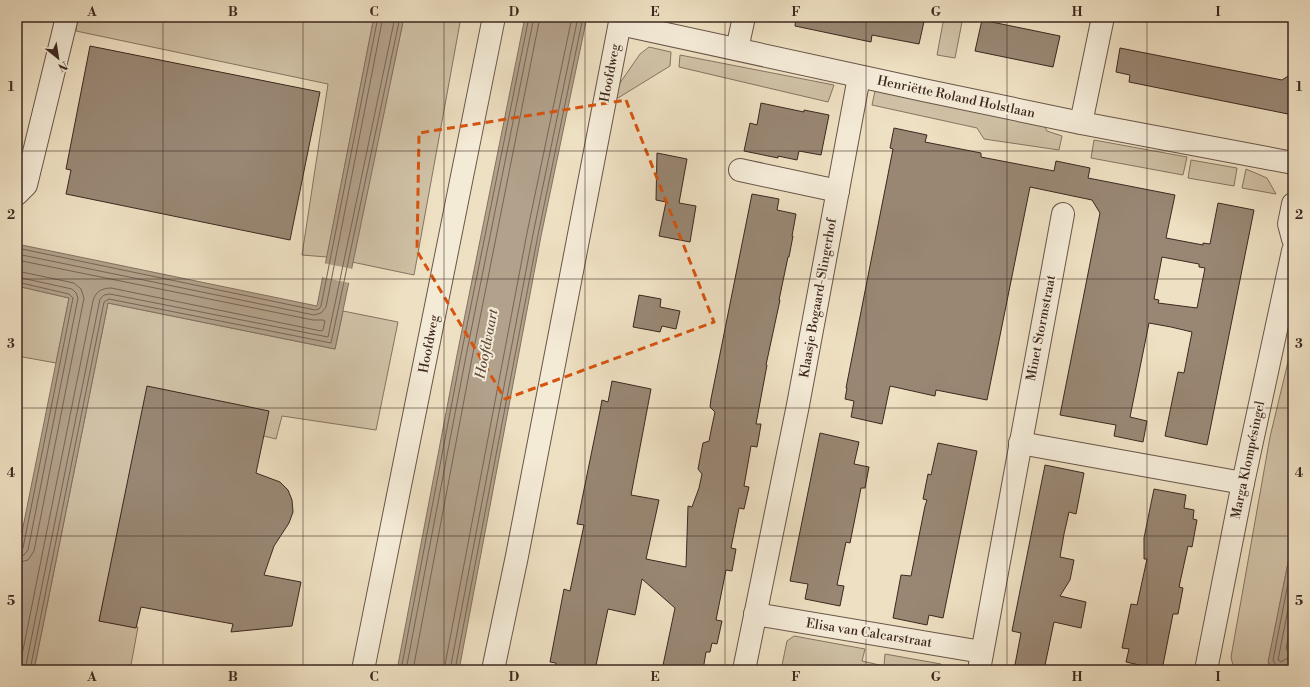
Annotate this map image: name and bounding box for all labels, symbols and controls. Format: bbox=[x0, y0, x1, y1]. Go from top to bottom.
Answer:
text: A bbox=[86, 4, 97, 20]
text: B bbox=[228, 4, 238, 20]
text: C bbox=[369, 4, 379, 20]
text: D bbox=[509, 4, 519, 20]
text: E bbox=[650, 4, 660, 20]
text: F bbox=[791, 4, 801, 20]
text: G bbox=[931, 4, 942, 20]
text: H bbox=[1072, 4, 1083, 20]
text: I bbox=[1215, 4, 1221, 20]
north arrow bbox=[38, 38, 78, 78]
street label: Hoofdweg bbox=[596, 42, 624, 104]
text: N bbox=[55, 58, 70, 74]
street label: Henriëtte Roland Holstlaan bbox=[876, 72, 1037, 122]
text: 1 bbox=[8, 79, 15, 95]
text: 1 bbox=[1296, 79, 1303, 95]
text: 2 bbox=[7, 207, 15, 223]
text: 2 bbox=[1295, 207, 1303, 223]
street label: Klaasje Bogaard-Slingerhof bbox=[796, 216, 840, 379]
street label: Minet Stormstraat bbox=[1023, 273, 1059, 382]
water label: Hoofdvaart bbox=[471, 307, 503, 382]
street label: Hoofdweg bbox=[415, 313, 443, 375]
text: 3 bbox=[7, 336, 15, 352]
text: 3 bbox=[1295, 336, 1303, 352]
street label: Marga Klompésingel bbox=[1228, 399, 1268, 521]
text: 4 bbox=[7, 465, 16, 481]
text: 4 bbox=[1295, 465, 1304, 481]
text: 5 bbox=[7, 593, 15, 609]
text: 5 bbox=[1295, 593, 1303, 609]
street label: Elisa van Calcarstraat bbox=[805, 615, 934, 651]
text: A bbox=[86, 669, 97, 685]
text: B bbox=[228, 669, 238, 685]
text: C bbox=[369, 669, 379, 685]
text: D bbox=[509, 669, 519, 685]
text: E bbox=[650, 669, 660, 685]
text: F bbox=[791, 669, 801, 685]
text: G bbox=[931, 669, 942, 685]
text: H bbox=[1072, 669, 1083, 685]
text: I bbox=[1215, 669, 1221, 685]

